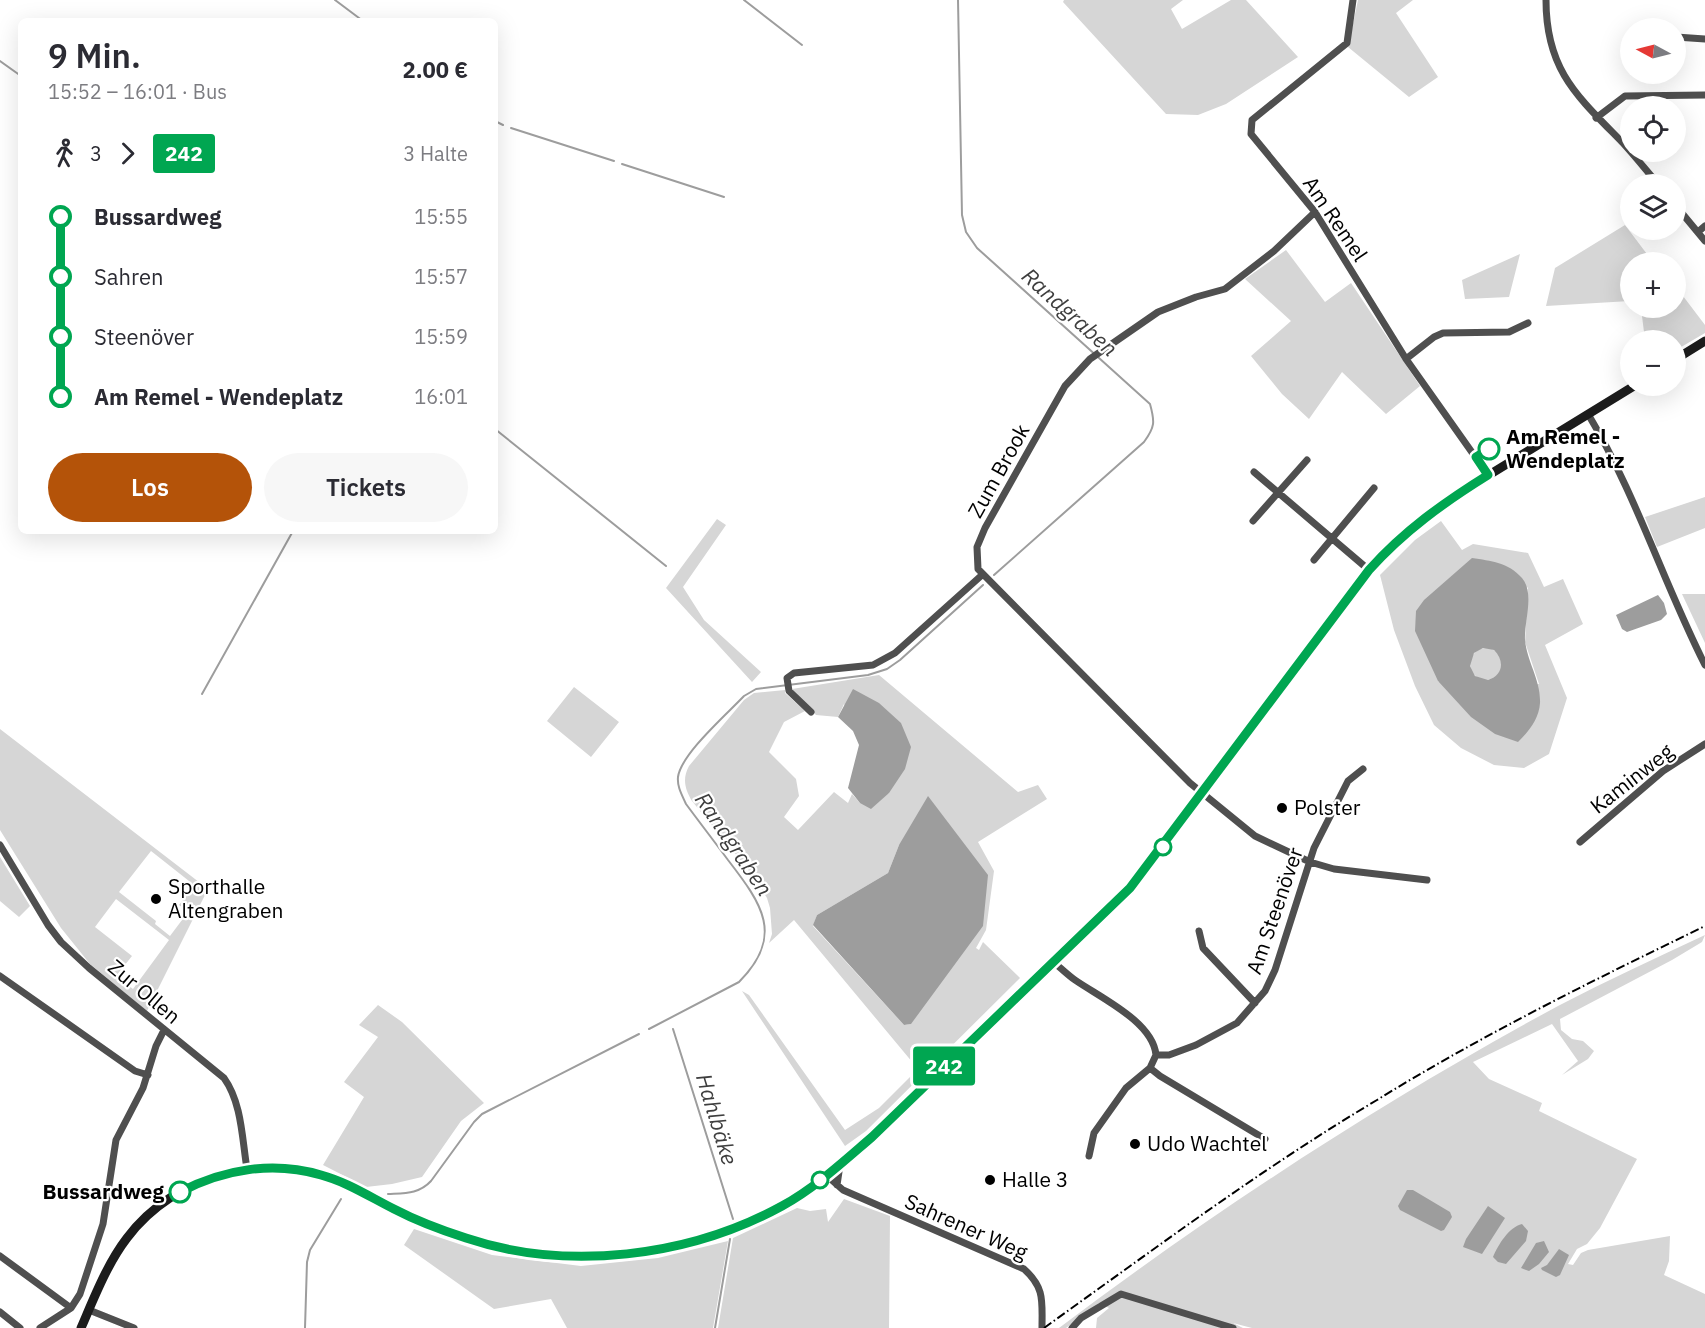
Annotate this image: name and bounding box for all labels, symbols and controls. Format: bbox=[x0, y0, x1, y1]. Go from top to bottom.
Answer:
north arrow bbox=[1620, 18, 1686, 84]
map controls bbox=[1620, 18, 1686, 396]
text: 9 Min. bbox=[48, 34, 141, 77]
text: 2.00 € bbox=[403, 55, 468, 84]
text: 15:52 – 16:01 · Bus bbox=[48, 78, 227, 105]
button: locate bbox=[1620, 96, 1686, 162]
icon: walk bbox=[48, 137, 81, 170]
icon: forward bbox=[111, 137, 144, 170]
text: 242 bbox=[165, 139, 203, 167]
text: 3 bbox=[90, 140, 102, 167]
text: 3 Halte bbox=[403, 140, 468, 167]
street label: Am Remel bbox=[1297, 170, 1375, 267]
button: layers bbox=[1620, 174, 1686, 240]
text: Bussardweg bbox=[94, 202, 221, 231]
text: 15:55 bbox=[414, 203, 468, 230]
button: + bbox=[1620, 252, 1686, 318]
water label: Randgraben bbox=[1016, 261, 1124, 362]
text: Sahren bbox=[94, 262, 164, 291]
text: 15:57 bbox=[414, 263, 468, 290]
text: Steenöver bbox=[94, 322, 194, 351]
text: 15:59 bbox=[414, 323, 468, 350]
button: − bbox=[1620, 330, 1686, 396]
text: Am Remel - Wendeplatz bbox=[94, 382, 343, 411]
text: 16:01 bbox=[414, 383, 468, 410]
street label: Zum Brook bbox=[961, 419, 1035, 522]
place label: Am Remel - Wendeplatz bbox=[1506, 422, 1625, 474]
marker: Am Remel - Wendeplatz bbox=[1478, 438, 1500, 460]
button: Los bbox=[48, 453, 252, 522]
button: Tickets bbox=[264, 453, 468, 522]
street label: Kaminweg bbox=[1584, 737, 1679, 819]
water label: Randgraben bbox=[689, 786, 780, 901]
place label: Polster bbox=[1294, 793, 1361, 821]
marker: Polster bbox=[1275, 801, 1289, 815]
unlabelled marker bbox=[1154, 838, 1172, 856]
street label: Am Steenöver bbox=[1239, 843, 1309, 978]
place label: Sporthalle Altengraben bbox=[168, 872, 283, 924]
marker: Sporthalle Altengraben bbox=[149, 892, 163, 906]
street label: Zur Ollen bbox=[103, 953, 187, 1030]
line badge: 242 bbox=[910, 1046, 978, 1086]
text: 242 bbox=[925, 1052, 963, 1080]
water label: Hahlbäke bbox=[690, 1070, 745, 1168]
place label: Udo Wachtel bbox=[1147, 1129, 1267, 1157]
marker: Udo Wachtel bbox=[1128, 1137, 1142, 1151]
place label: Halle 3 bbox=[1002, 1165, 1068, 1193]
unlabelled marker bbox=[811, 1171, 829, 1189]
marker: Halle 3 bbox=[983, 1173, 997, 1187]
place label: Bussardweg bbox=[42, 1177, 164, 1205]
marker: Bussardweg bbox=[169, 1181, 191, 1203]
street label: Sahrener Weg bbox=[901, 1187, 1032, 1266]

